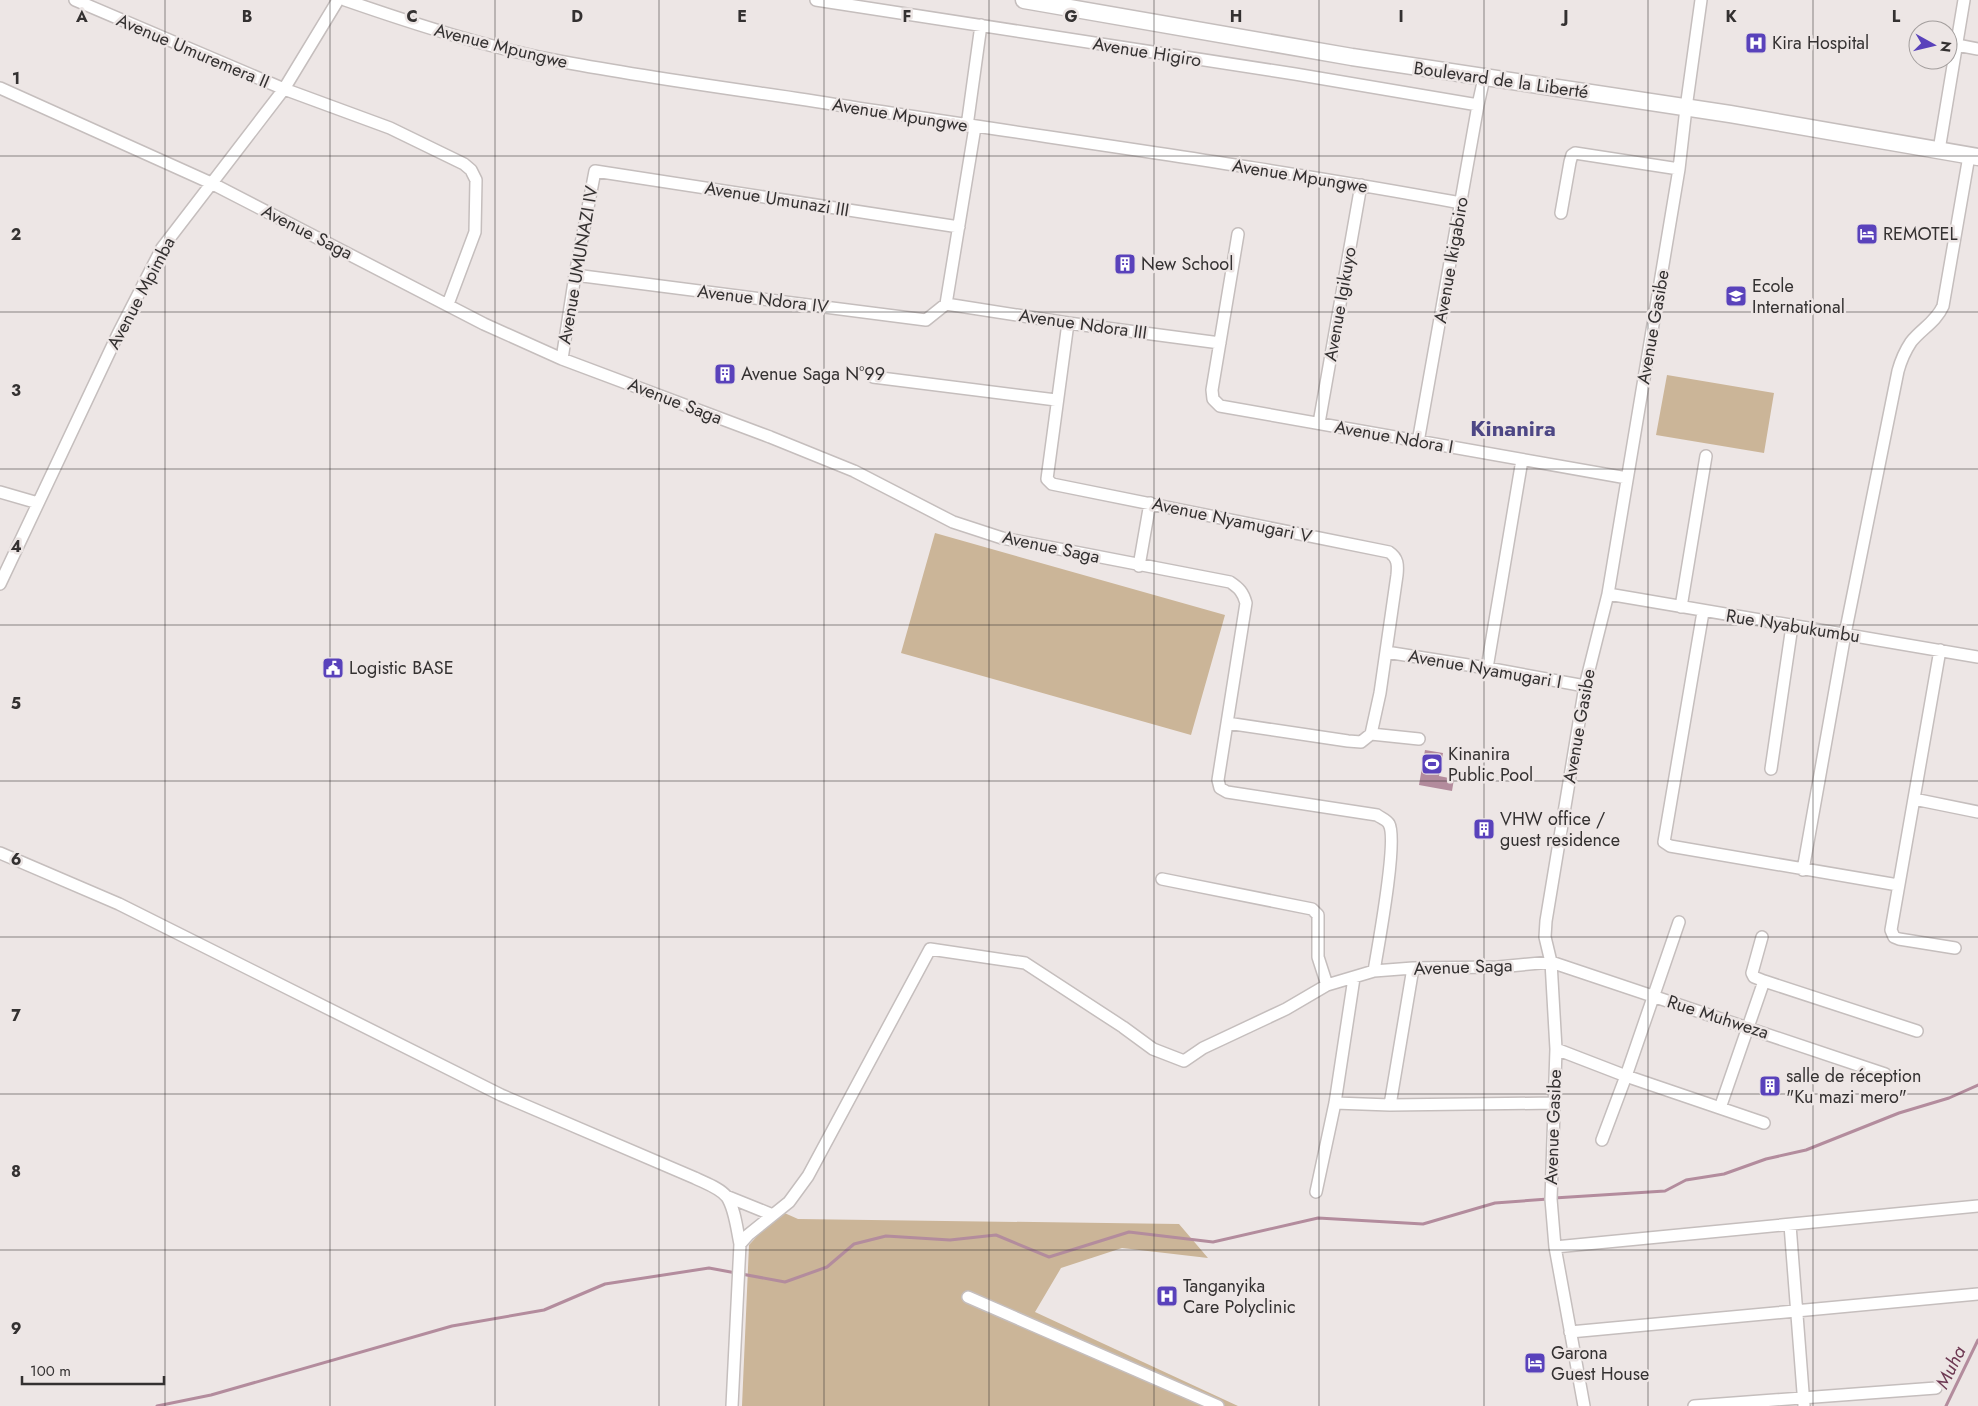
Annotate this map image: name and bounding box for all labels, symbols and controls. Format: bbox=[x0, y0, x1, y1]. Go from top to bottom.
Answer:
text: A bbox=[75, 5, 88, 28]
text: B bbox=[242, 5, 252, 28]
text: C bbox=[406, 5, 418, 28]
text: D bbox=[571, 5, 583, 28]
text: E bbox=[737, 5, 747, 28]
text: F bbox=[903, 5, 911, 28]
text: G bbox=[1064, 5, 1078, 28]
text: H bbox=[1230, 5, 1242, 28]
text: I bbox=[1398, 5, 1404, 28]
text: J bbox=[1560, 5, 1569, 28]
text: K bbox=[1725, 5, 1737, 28]
text: L bbox=[1892, 5, 1901, 28]
street label: Avenue Umuremera II bbox=[113, 7, 273, 95]
street label: Avenue Mpungwe bbox=[432, 17, 570, 75]
north arrow bbox=[1908, 20, 1958, 70]
place label: Kira Hospital bbox=[1772, 30, 1869, 56]
street label: Avenue Higiro bbox=[1091, 31, 1203, 73]
hospital icon: Kira Hospital bbox=[1744, 31, 1768, 55]
text: N bbox=[1935, 40, 1957, 54]
street label: Boulevard de la Liberté bbox=[1412, 55, 1590, 105]
text: 1 bbox=[12, 67, 20, 90]
street label: Avenue Mpungwe bbox=[830, 91, 970, 139]
street label: Avenue Mpungwe bbox=[1230, 152, 1370, 200]
street label: Avenue Umunazi III bbox=[703, 175, 851, 223]
street label: Avenue UMUNAZI IV bbox=[551, 184, 605, 346]
street label: Avenue Ikigabiro bbox=[1427, 195, 1475, 325]
street label: Avenue Saga bbox=[257, 198, 357, 266]
place label: REMOTEL bbox=[1883, 221, 1958, 247]
hotel icon: REMOTEL bbox=[1855, 222, 1879, 246]
text: 2 bbox=[11, 223, 21, 246]
street label: Avenue Mpimba bbox=[100, 232, 182, 354]
street label: Avenue Igikuyo bbox=[1317, 245, 1363, 363]
place label: New School bbox=[1141, 251, 1233, 277]
building icon: New School bbox=[1113, 252, 1137, 276]
street label: Avenue Gasibe bbox=[1630, 268, 1676, 386]
place label: Ecole International bbox=[1752, 273, 1845, 320]
street label: Avenue Ndora IV bbox=[696, 278, 830, 320]
school or university icon: Ecole International bbox=[1724, 284, 1748, 308]
street label: Avenue Ndora III bbox=[1017, 302, 1149, 346]
place label: Avenue Saga N°99 bbox=[741, 361, 885, 387]
building icon: Avenue Saga N°99 bbox=[713, 362, 737, 386]
street label: Avenue Saga bbox=[624, 371, 726, 431]
text: 3 bbox=[11, 379, 21, 402]
district label: Kinanira bbox=[1470, 412, 1556, 444]
street label: Avenue Ndora I bbox=[1333, 414, 1455, 460]
street label: Avenue Nyamugari V bbox=[1150, 490, 1314, 550]
street label: Avenue Saga bbox=[1000, 524, 1102, 570]
text: 4 bbox=[10, 535, 22, 558]
street label: Rue Nyabukumbu bbox=[1724, 603, 1862, 649]
street label: Avenue Nyamugari I bbox=[1406, 643, 1564, 695]
place label: Logistic BASE bbox=[349, 655, 454, 681]
public building icon: Logistic BASE bbox=[321, 656, 345, 680]
street label: Avenue Gasibe bbox=[1556, 667, 1602, 785]
text: 5 bbox=[11, 692, 21, 715]
place label: Kinanira Public Pool bbox=[1448, 741, 1533, 788]
sports icon: Kinanira Public Pool bbox=[1420, 752, 1444, 776]
place label: VHW office / guest residence bbox=[1500, 806, 1620, 853]
building icon: VHW office / guest residence bbox=[1472, 817, 1496, 841]
text: 6 bbox=[11, 848, 21, 871]
street label: Avenue Saga bbox=[1413, 952, 1513, 982]
street label: Rue Muhweza bbox=[1664, 988, 1772, 1046]
text: 7 bbox=[11, 1004, 21, 1027]
place label: salle de réception "Ku mazi mero" bbox=[1786, 1063, 1921, 1110]
street label: Avenue Gasibe bbox=[1538, 1069, 1568, 1185]
building icon: salle de réception "Ku mazi mero" bbox=[1758, 1074, 1782, 1098]
text: 8 bbox=[11, 1160, 21, 1183]
place label: Tanganyika Care Polyclinic bbox=[1183, 1273, 1296, 1320]
hospital icon: Tanganyika Care Polyclinic bbox=[1155, 1284, 1179, 1308]
text: 9 bbox=[11, 1317, 21, 1340]
place label: Garona Guest House bbox=[1551, 1340, 1649, 1387]
water label: Muha bbox=[1928, 1341, 1973, 1393]
hotel icon: Garona Guest House bbox=[1523, 1351, 1547, 1375]
scale bar bbox=[22, 1354, 165, 1386]
text: 100 m bbox=[30, 1360, 71, 1382]

